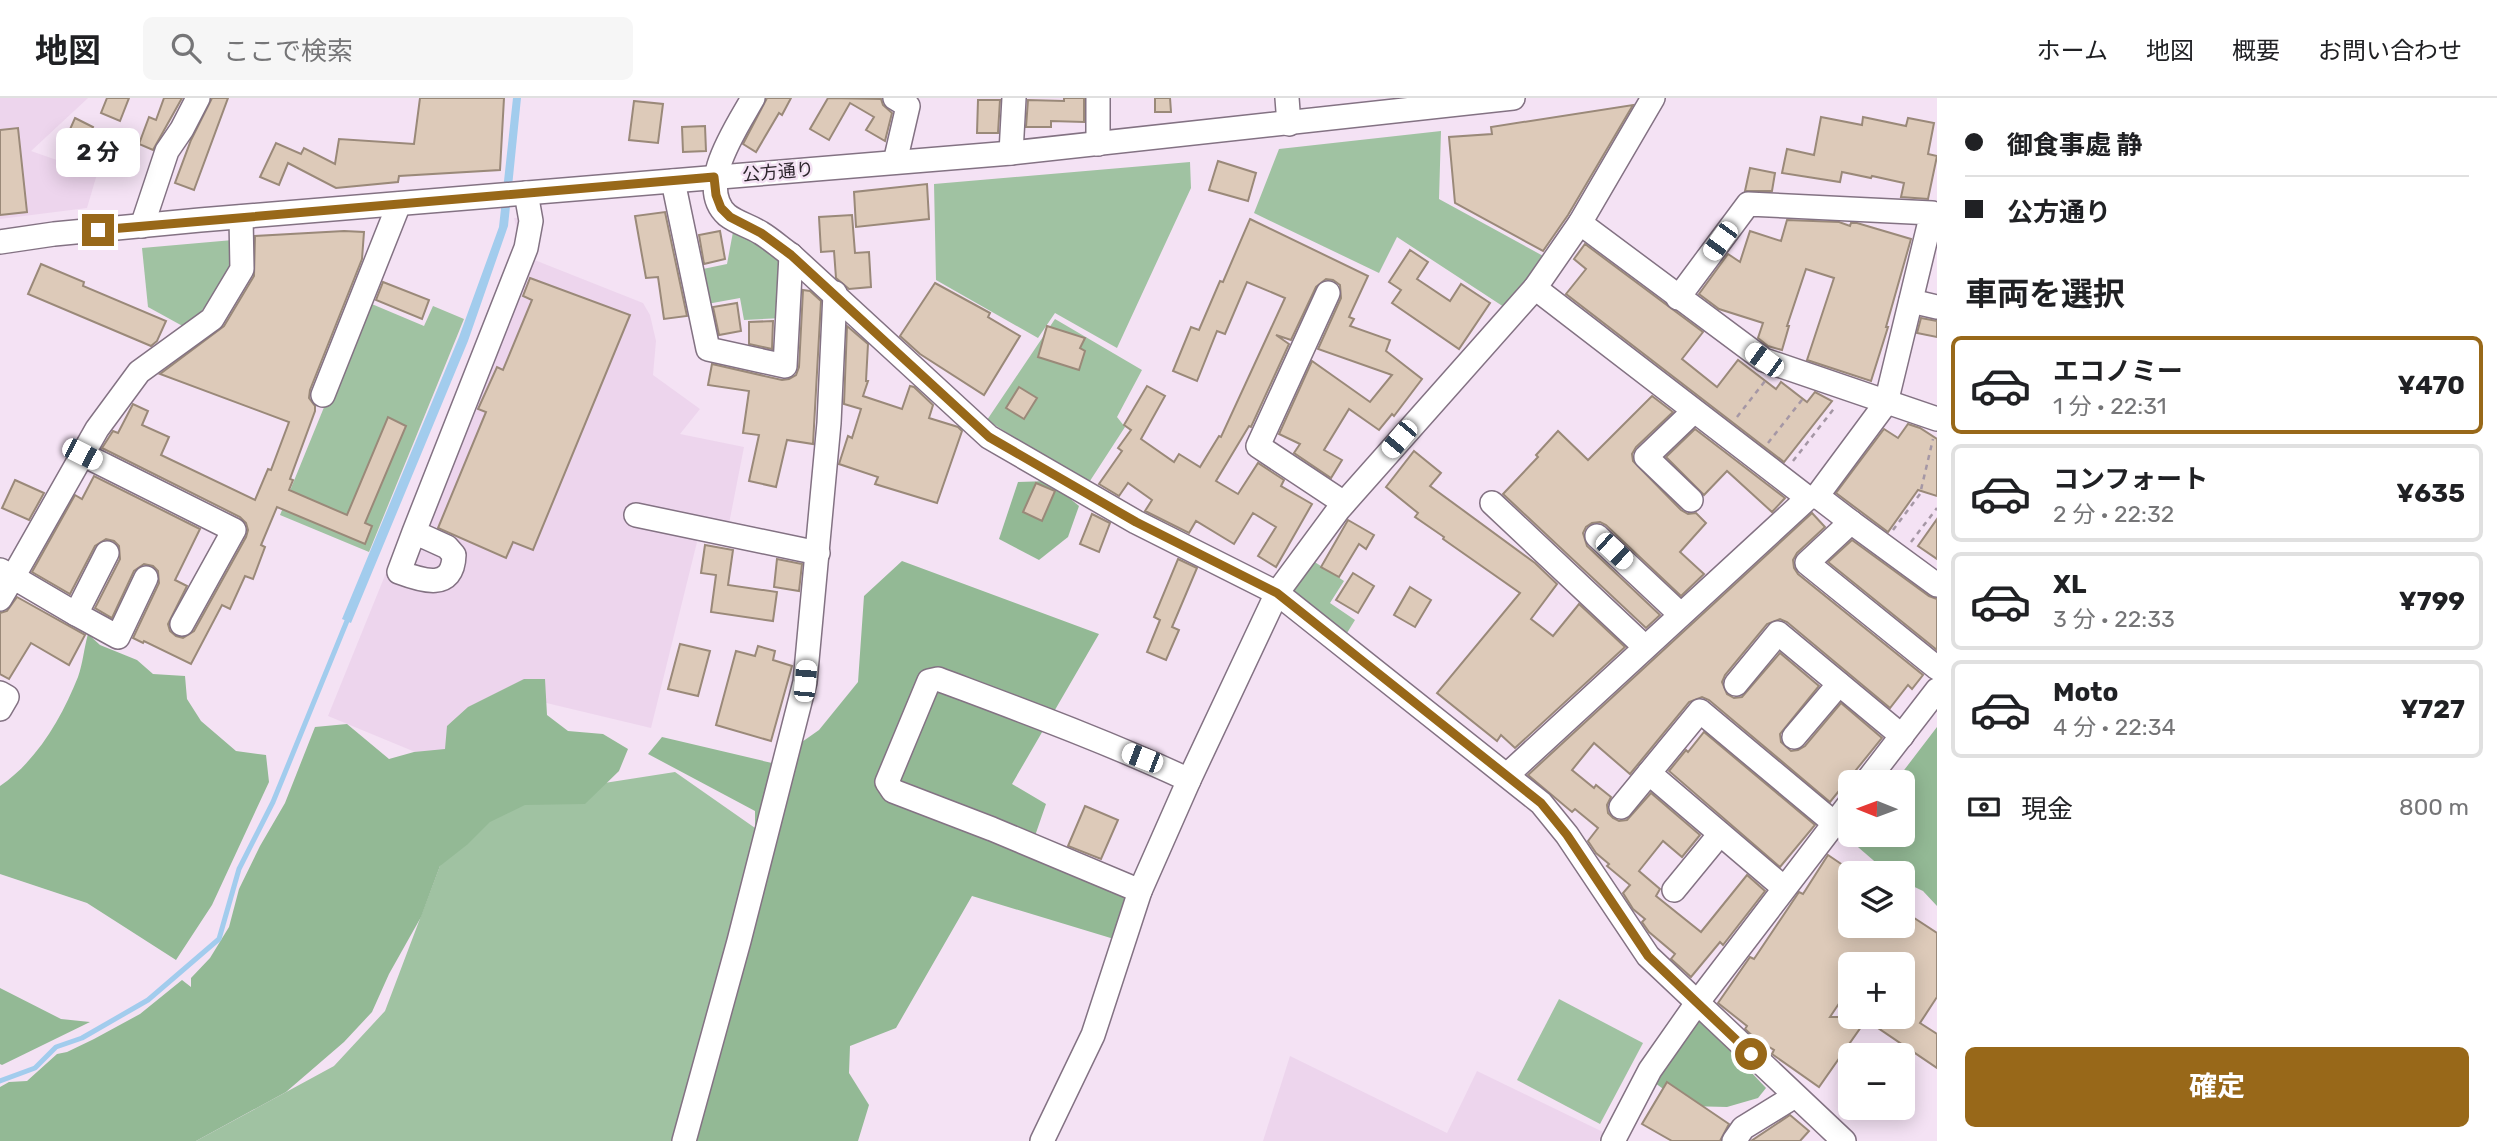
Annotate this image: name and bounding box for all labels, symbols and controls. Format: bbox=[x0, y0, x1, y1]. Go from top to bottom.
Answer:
search box bbox=[143, 17, 633, 80]
icon: search bbox=[167, 29, 205, 67]
text: 地図 bbox=[35, 31, 101, 70]
text: ここで検索 bbox=[223, 36, 353, 67]
text: ホーム bbox=[2037, 37, 2108, 65]
text: 地図 bbox=[2146, 37, 2194, 65]
text: 概要 bbox=[2232, 37, 2280, 65]
text: お問い合わせ bbox=[2318, 37, 2462, 65]
callout: 2 分 bbox=[56, 129, 140, 178]
text: 御食事處 静 bbox=[2007, 130, 2143, 161]
text: 2 分 bbox=[77, 138, 119, 166]
street label: 公方通り bbox=[741, 158, 815, 186]
text: 公方通り bbox=[2007, 197, 2111, 228]
route end bbox=[82, 214, 114, 246]
car bbox=[1700, 218, 1741, 264]
text: 車両を選択 bbox=[1965, 275, 2125, 313]
car bbox=[1741, 339, 1788, 381]
icon: car bbox=[1969, 354, 2032, 417]
text: エコノミー bbox=[2053, 356, 2183, 387]
text: ¥470 bbox=[2397, 370, 2465, 401]
text: 1 分 · 22:31 bbox=[2053, 392, 2166, 420]
car bbox=[1378, 416, 1421, 462]
car bbox=[59, 435, 106, 473]
icon: car bbox=[1969, 462, 2032, 525]
text: コンフォート bbox=[2053, 464, 2208, 495]
text: ¥635 bbox=[2396, 478, 2465, 509]
text: 2 分 · 22:32 bbox=[2053, 500, 2174, 528]
car bbox=[1592, 529, 1637, 573]
text: XL bbox=[2053, 569, 2086, 600]
icon: car bbox=[1969, 570, 2032, 633]
text: ¥799 bbox=[2399, 586, 2465, 617]
text: 3 分 · 22:33 bbox=[2053, 605, 2175, 633]
car bbox=[793, 659, 818, 703]
text: Moto bbox=[2053, 677, 2118, 708]
icon: car bbox=[1969, 678, 2032, 741]
text: ¥727 bbox=[2400, 694, 2465, 725]
text: 4 分 · 22:34 bbox=[2053, 713, 2176, 741]
car bbox=[1119, 741, 1166, 775]
north arrow bbox=[1838, 770, 1914, 847]
map controls bbox=[1838, 770, 1915, 1120]
icon: cash bbox=[1965, 788, 2003, 826]
text: 800 m bbox=[2399, 793, 2469, 821]
text: 現金 bbox=[2021, 794, 2073, 825]
button: layers bbox=[1838, 861, 1915, 938]
button: + bbox=[1838, 952, 1915, 1029]
route start bbox=[1735, 1038, 1767, 1070]
button: − bbox=[1838, 1043, 1915, 1120]
button: 確定 bbox=[1965, 1047, 2469, 1127]

